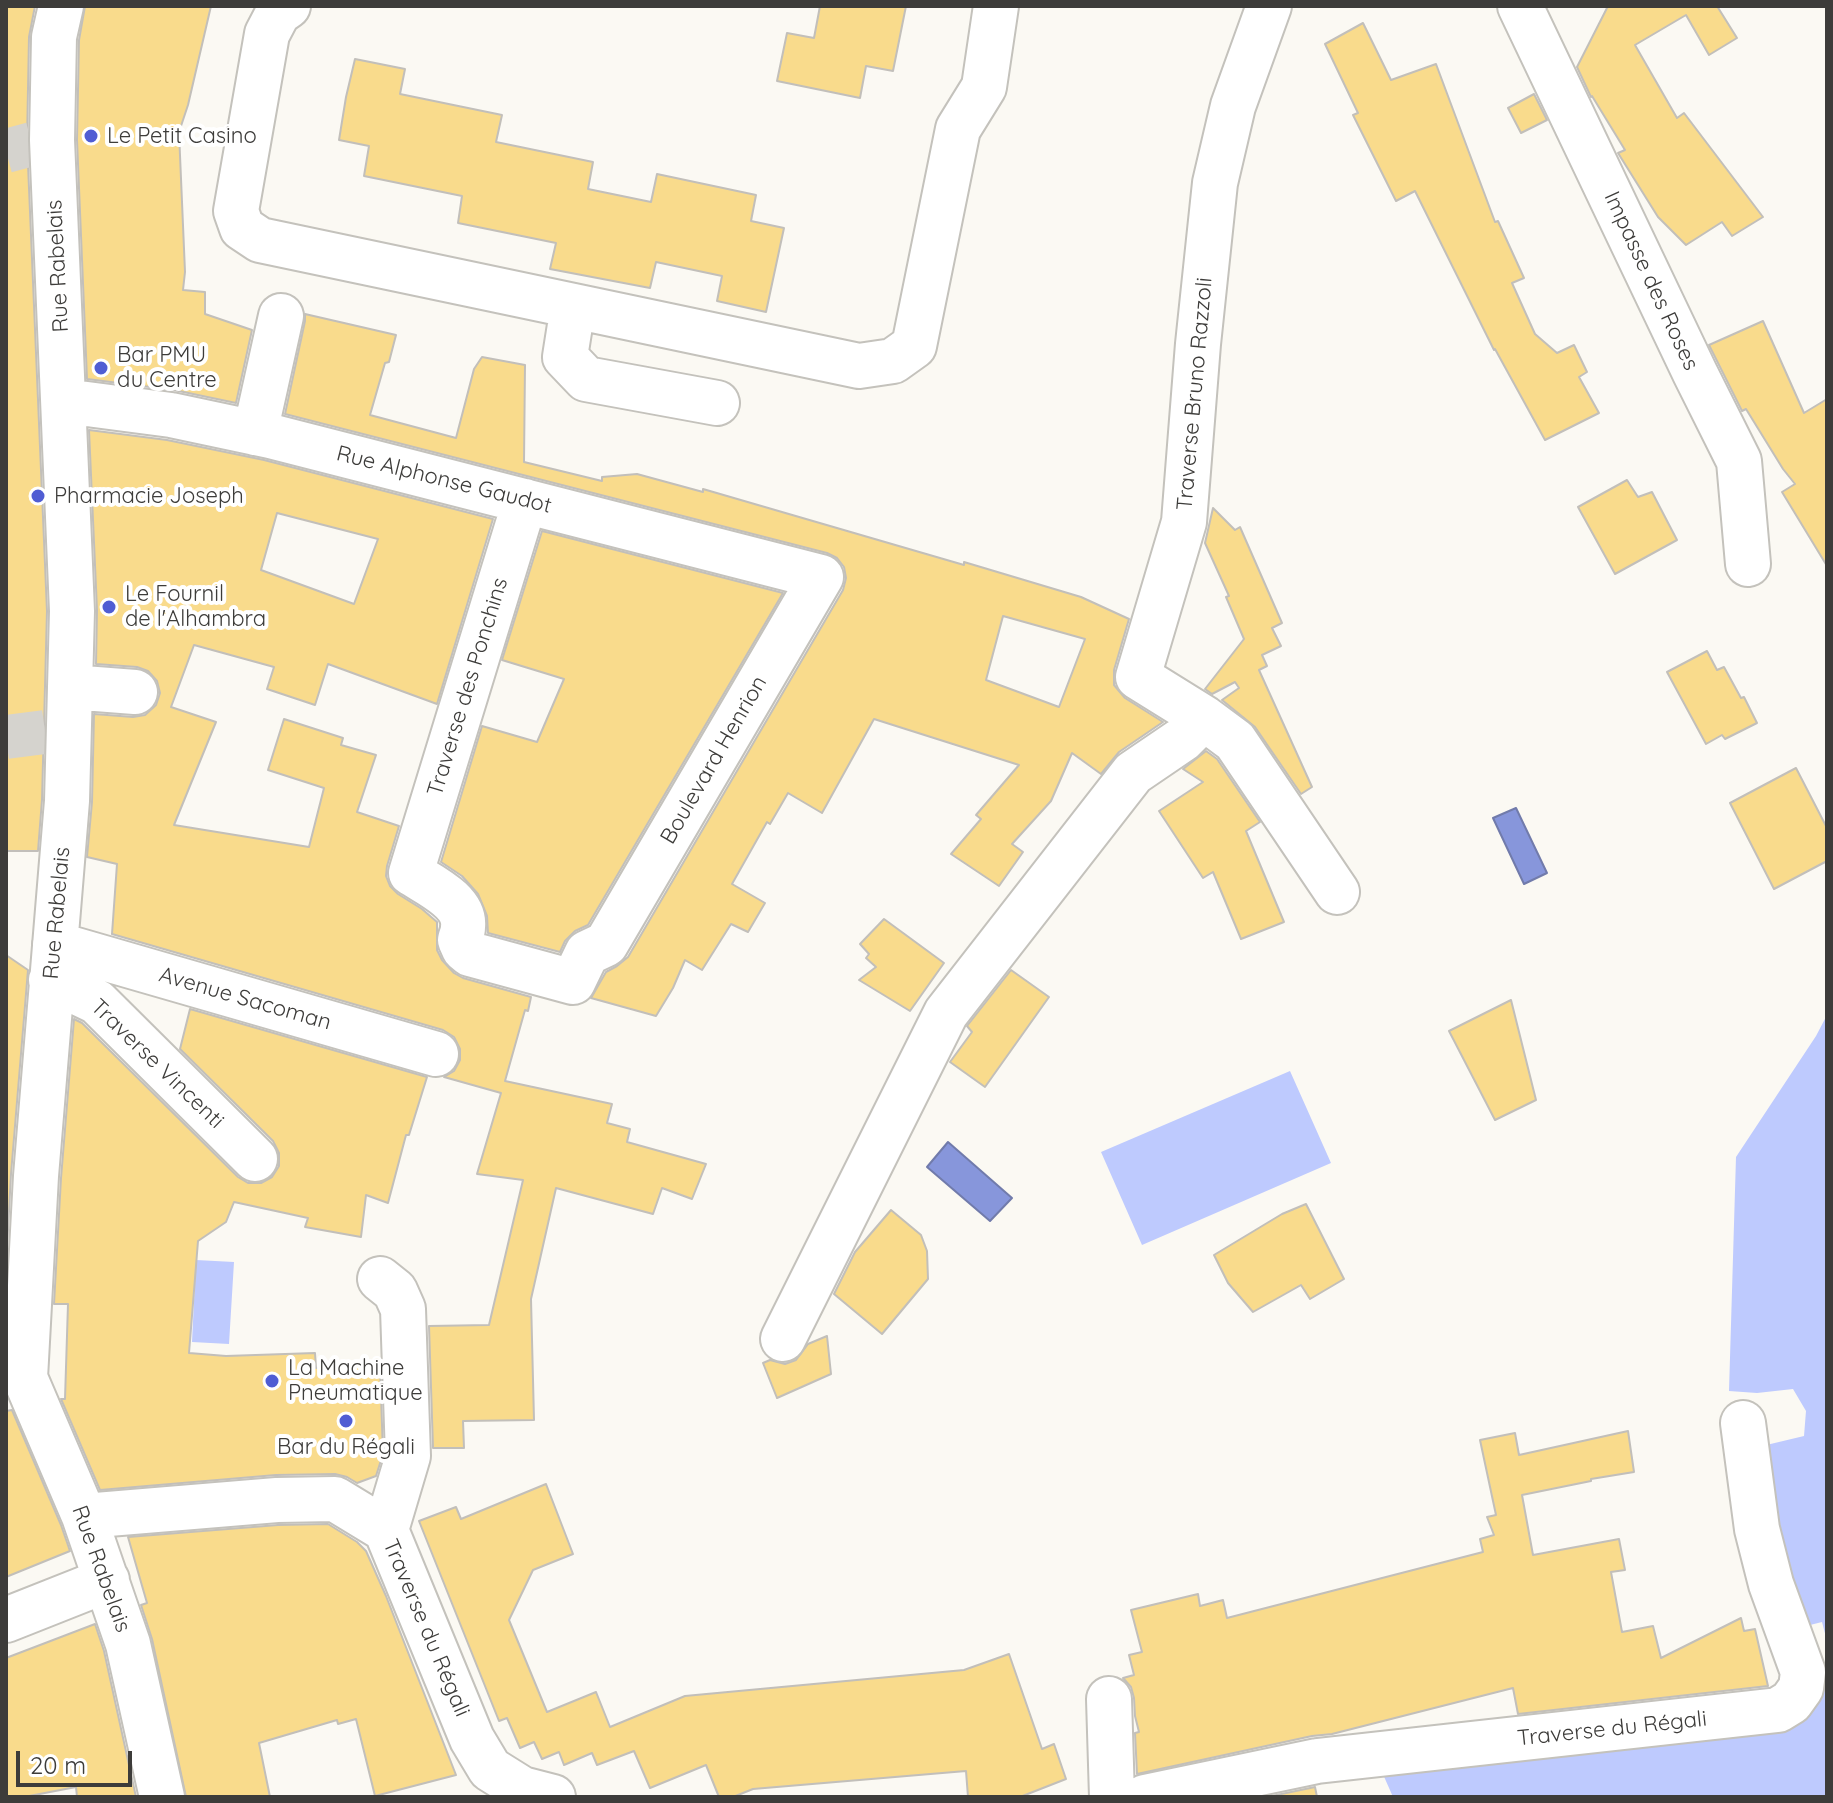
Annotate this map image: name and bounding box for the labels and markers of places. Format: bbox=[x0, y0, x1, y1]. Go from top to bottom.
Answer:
place label: Le Petit Casino bbox=[107, 123, 257, 149]
marker: Le Petit Casino bbox=[82, 127, 100, 145]
place label: Bar PMU du Centre bbox=[117, 342, 217, 394]
marker: Bar PMU du Centre bbox=[92, 359, 110, 377]
place label: Pharmacie Joseph bbox=[54, 483, 244, 509]
marker: Pharmacie Joseph bbox=[29, 487, 47, 505]
place label: Le Fournil de l'Alhambra bbox=[125, 581, 266, 632]
marker: Le Fournil de l'Alhambra bbox=[100, 598, 118, 616]
place label: La Machine Pneumatique bbox=[288, 1355, 423, 1406]
marker: La Machine Pneumatique bbox=[263, 1372, 281, 1390]
marker: Bar du Régali bbox=[337, 1412, 355, 1430]
place label: Bar du Régali bbox=[277, 1434, 415, 1460]

